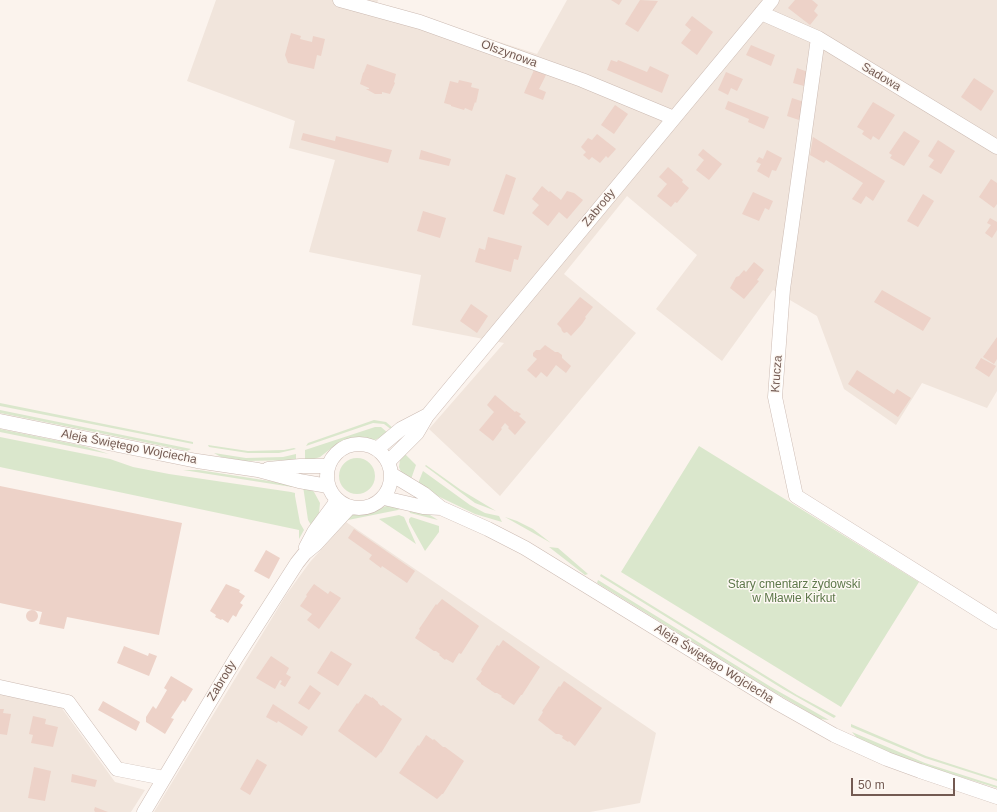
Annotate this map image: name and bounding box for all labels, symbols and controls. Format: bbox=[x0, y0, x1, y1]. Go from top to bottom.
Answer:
street label: Olszynowa bbox=[479, 37, 539, 71]
street label: Sadowa bbox=[859, 60, 903, 94]
street label: Zabrody bbox=[579, 187, 619, 229]
street label: Krucza bbox=[769, 355, 785, 393]
street label: Aleja Świętego Wojciecha bbox=[60, 427, 198, 467]
park label: Stary cmentarz żydowski w Mławie Kirkut bbox=[728, 578, 860, 606]
street label: Aleja Świętego Wojciecha bbox=[652, 621, 776, 707]
street label: Zabrody bbox=[204, 658, 240, 704]
scale bar bbox=[853, 770, 957, 796]
text: 50 m bbox=[858, 778, 885, 792]

